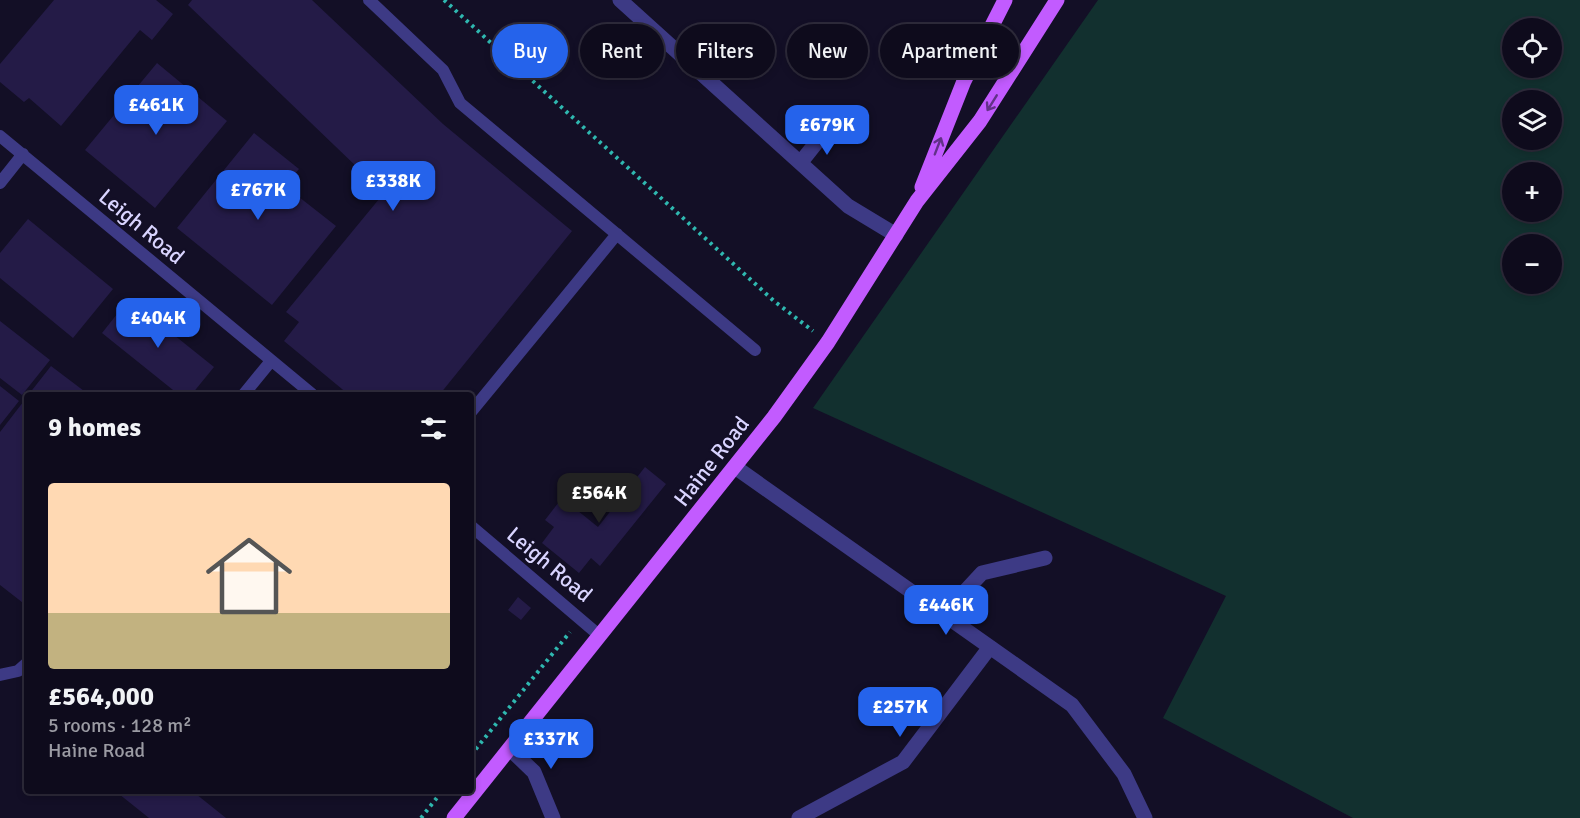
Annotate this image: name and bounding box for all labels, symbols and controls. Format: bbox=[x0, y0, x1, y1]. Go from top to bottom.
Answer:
map controls bbox=[1502, 18, 1562, 294]
button: locate bbox=[1502, 18, 1562, 78]
chip: Buy bbox=[492, 24, 568, 78]
chip: Rent bbox=[580, 24, 664, 78]
chip: Filters bbox=[676, 24, 775, 78]
chip: New bbox=[787, 24, 868, 78]
chip: Apartment bbox=[880, 24, 1019, 78]
pin: £461K bbox=[114, 85, 198, 136]
button: layers bbox=[1502, 90, 1562, 150]
text: £461K bbox=[128, 92, 184, 117]
one-way arrow bbox=[985, 94, 998, 111]
pin: £679K bbox=[785, 105, 869, 156]
text: £679K bbox=[799, 112, 855, 137]
one-way arrow bbox=[933, 137, 944, 156]
pin: £338K bbox=[351, 161, 435, 212]
button: + bbox=[1502, 162, 1562, 222]
text: £338K bbox=[365, 168, 421, 193]
pin: £767K bbox=[216, 170, 300, 221]
text: £767K bbox=[230, 177, 286, 202]
street label: Leigh Road bbox=[93, 183, 190, 270]
button: − bbox=[1502, 234, 1562, 294]
pin: £404K bbox=[116, 298, 200, 349]
text: £404K bbox=[130, 305, 186, 330]
street label: Haine Road bbox=[668, 411, 755, 512]
text: 9 homes bbox=[48, 412, 141, 444]
icon: filters bbox=[417, 412, 450, 445]
pin: £564K bbox=[557, 473, 641, 524]
text: £564K bbox=[571, 480, 627, 505]
street label: Leigh Road bbox=[501, 521, 598, 608]
icon: home bbox=[195, 522, 303, 630]
pin: £446K bbox=[904, 585, 988, 636]
text: £446K bbox=[918, 592, 974, 617]
text: £564,000 bbox=[48, 681, 154, 713]
pin: £257K bbox=[858, 687, 942, 738]
text: £257K bbox=[872, 694, 928, 719]
text: 5 rooms · 128 m² bbox=[48, 713, 192, 738]
pin: £337K bbox=[509, 719, 593, 770]
text: £337K bbox=[523, 726, 579, 751]
text: Haine Road bbox=[48, 738, 145, 763]

